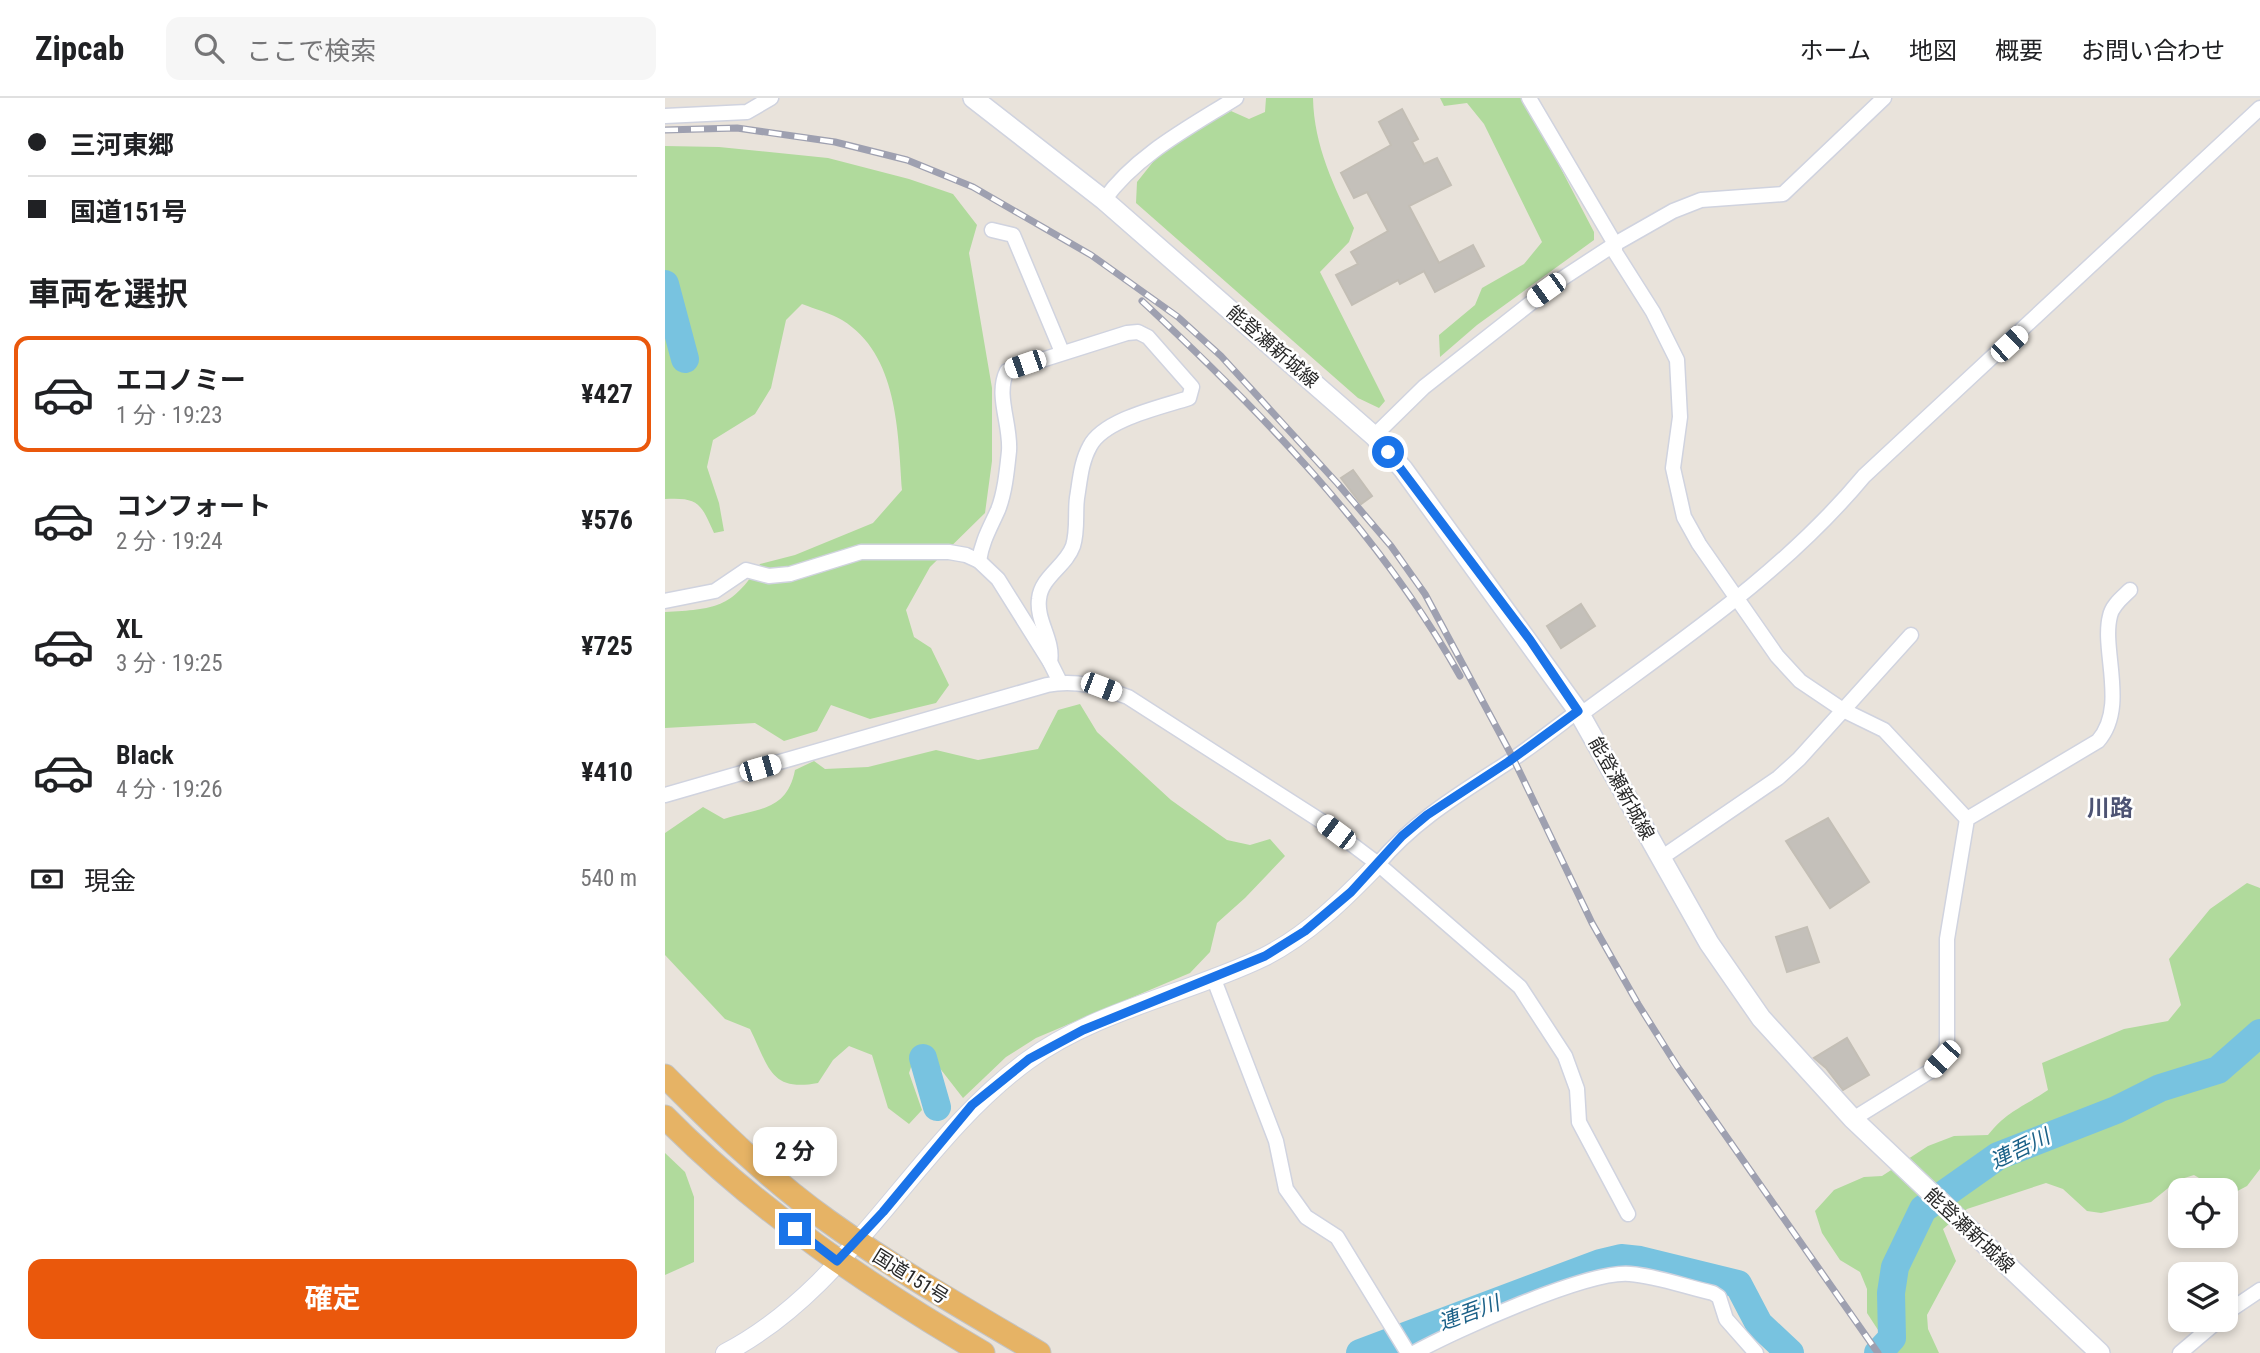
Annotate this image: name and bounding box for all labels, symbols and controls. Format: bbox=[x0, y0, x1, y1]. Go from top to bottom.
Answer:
search box bbox=[166, 17, 656, 80]
text: Zipcab bbox=[35, 29, 124, 68]
icon: search bbox=[190, 29, 228, 67]
text: ここで検索 bbox=[246, 36, 376, 66]
text: ホーム bbox=[1800, 37, 1871, 65]
text: 地図 bbox=[1909, 37, 1957, 65]
text: 概要 bbox=[1995, 37, 2043, 65]
text: お問い合わせ bbox=[2081, 37, 2225, 65]
text: 三河東郷 bbox=[70, 130, 174, 160]
text: 国道151号 bbox=[70, 197, 187, 227]
car bbox=[1523, 269, 1570, 311]
text: 車両を選択 bbox=[28, 275, 188, 313]
street label: 能登瀬新城線 bbox=[1222, 300, 1323, 392]
car bbox=[1987, 322, 2032, 366]
car bbox=[1002, 347, 1049, 381]
icon: car bbox=[32, 363, 95, 426]
text: エコノミー bbox=[116, 365, 246, 395]
text: ¥427 bbox=[581, 379, 633, 409]
text: 1 分 · 19:23 bbox=[116, 402, 223, 429]
route start bbox=[1372, 436, 1404, 468]
icon: car bbox=[32, 489, 95, 552]
text: コンフォート bbox=[116, 491, 271, 521]
text: ¥576 bbox=[581, 505, 633, 535]
text: 2 分 · 19:24 bbox=[116, 528, 223, 555]
text: XL bbox=[116, 614, 143, 644]
icon: car bbox=[32, 615, 95, 678]
text: ¥725 bbox=[581, 631, 633, 661]
text: 3 分 · 19:25 bbox=[116, 650, 223, 677]
car bbox=[1078, 670, 1125, 704]
street label: 能登瀬新城線 bbox=[1584, 733, 1659, 844]
text: Black bbox=[116, 740, 174, 770]
icon: car bbox=[32, 741, 95, 804]
car bbox=[737, 752, 784, 784]
text: ¥410 bbox=[581, 757, 633, 787]
text: 4 分 · 19:26 bbox=[116, 776, 223, 803]
district label: 川路 bbox=[2087, 795, 2133, 822]
car bbox=[1313, 811, 1360, 853]
icon: cash bbox=[28, 860, 66, 898]
text: 540 m bbox=[580, 865, 637, 892]
text: 現金 bbox=[84, 866, 136, 896]
car bbox=[1920, 1036, 1965, 1082]
water label: 連吾川 bbox=[1986, 1124, 2055, 1174]
callout: 2 分 bbox=[753, 1128, 837, 1176]
text: 2 分 bbox=[775, 1138, 815, 1165]
map controls bbox=[2168, 1178, 2238, 1332]
button: locate bbox=[2168, 1178, 2238, 1248]
street label: 能登瀬新城線 bbox=[1920, 1183, 2019, 1278]
route end bbox=[779, 1213, 811, 1245]
street label: 国道151号 bbox=[869, 1244, 953, 1309]
button: 確定 bbox=[28, 1259, 637, 1339]
button: layers bbox=[2168, 1262, 2238, 1332]
water label: 連吾川 bbox=[1435, 1290, 1505, 1335]

